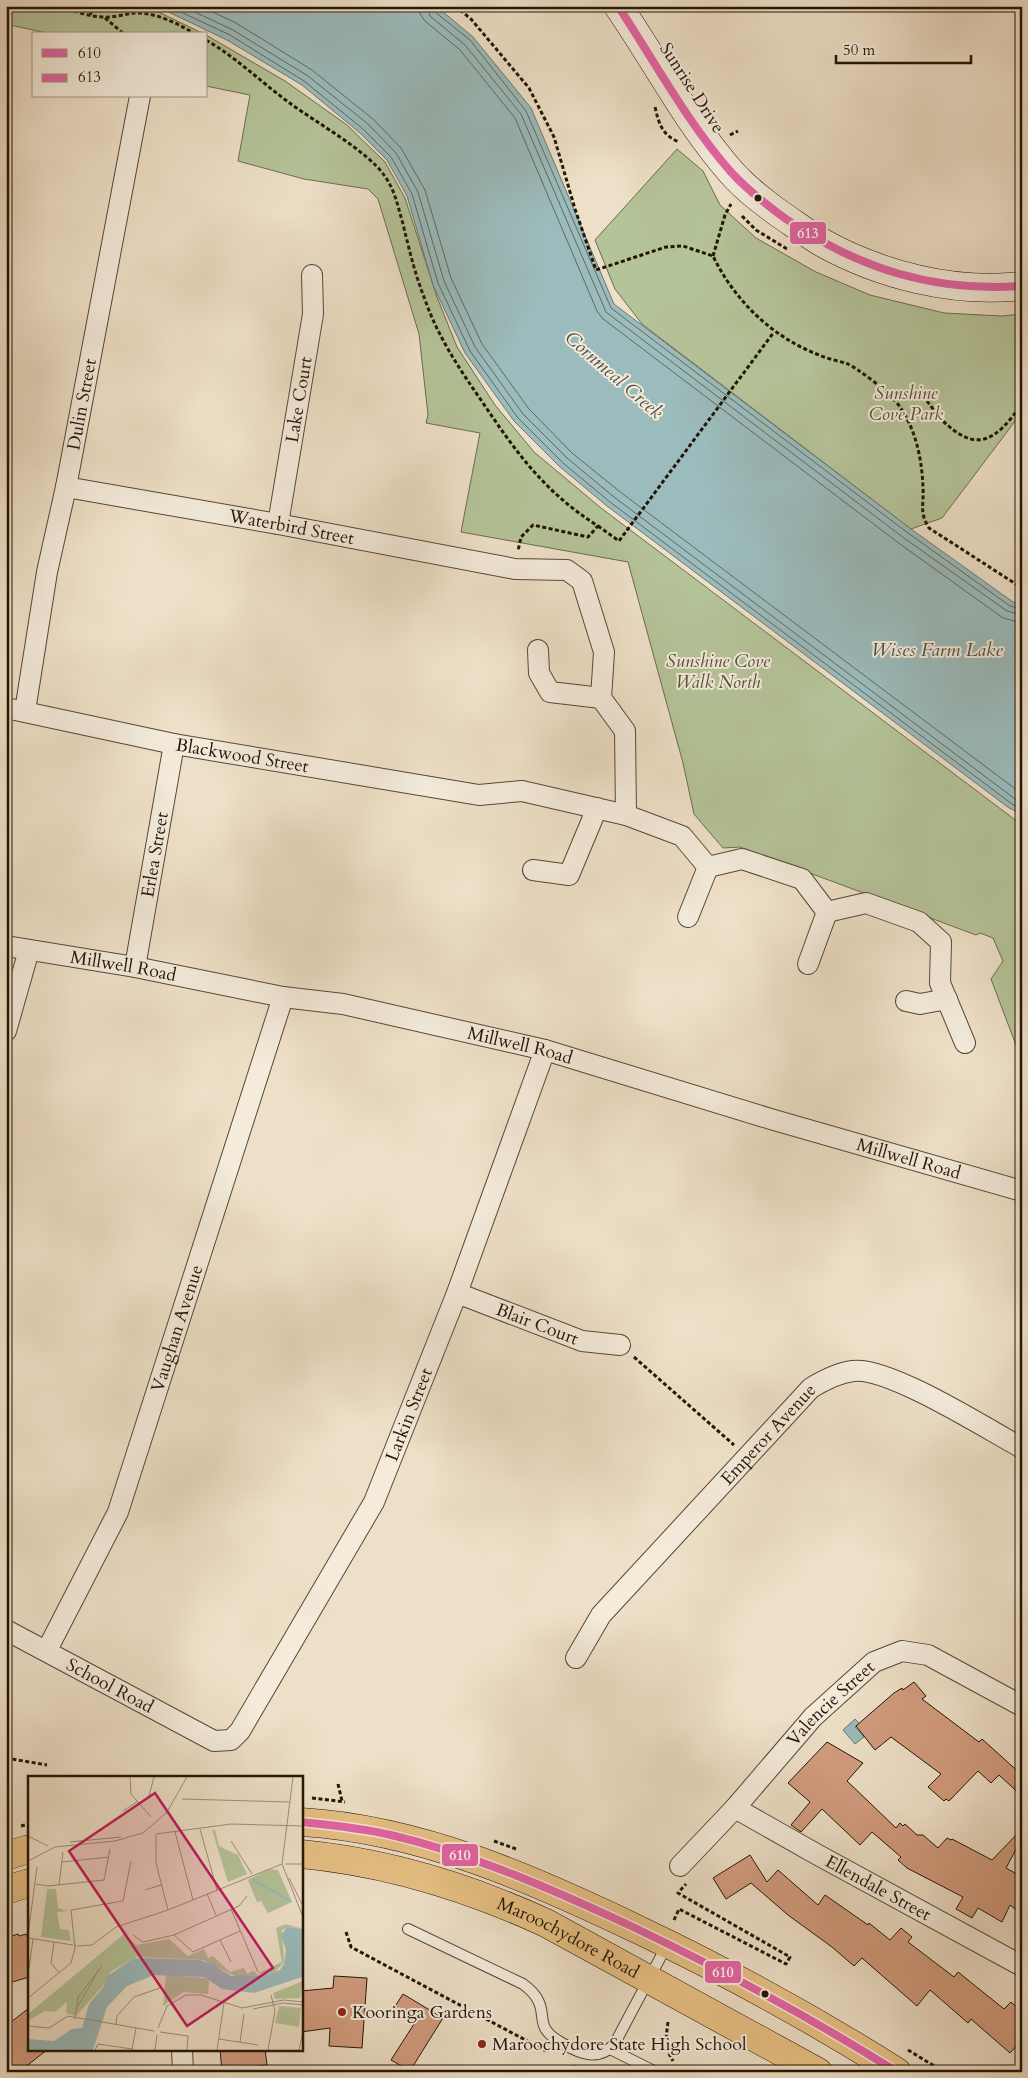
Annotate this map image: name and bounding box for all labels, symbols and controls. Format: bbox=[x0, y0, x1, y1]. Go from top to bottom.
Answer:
legend bbox=[32, 32, 208, 98]
scale bar bbox=[836, 32, 970, 64]
street label: Sunrise Drive bbox=[653, 38, 731, 138]
text: 50 m bbox=[843, 40, 875, 60]
text: 610 bbox=[78, 43, 101, 63]
text: 613 bbox=[78, 67, 101, 87]
unlabelled marker bbox=[753, 193, 763, 203]
line badge: 613 bbox=[789, 221, 827, 245]
text: 613 bbox=[797, 224, 819, 243]
water label: Cornmeal Creek bbox=[559, 325, 669, 425]
street label: Lake Court bbox=[279, 354, 318, 445]
street label: Dulin Street bbox=[61, 356, 103, 452]
park label: Sunshine Cove Park bbox=[869, 381, 943, 427]
street label: Waterbird Street bbox=[226, 503, 357, 551]
water label: Wises Farm Lake bbox=[871, 637, 1003, 663]
park label: Sunshine Cove Walk North bbox=[666, 649, 771, 695]
street label: Blackwood Street bbox=[174, 732, 311, 779]
street label: Erlea Street bbox=[135, 810, 174, 899]
street label: Millwell Road bbox=[68, 944, 179, 988]
street label: Millwell Road bbox=[465, 1020, 576, 1070]
street label: Millwell Road bbox=[854, 1132, 964, 1186]
street label: Vaughan Avenue bbox=[145, 1262, 209, 1395]
street label: Blair Court bbox=[492, 1297, 583, 1351]
street label: Larkin Street bbox=[379, 1364, 439, 1465]
street label: Emperor Avenue bbox=[715, 1378, 822, 1491]
street label: School Road bbox=[62, 1652, 159, 1719]
street label: Valencie Street bbox=[781, 1655, 880, 1751]
inset map bbox=[28, 1776, 302, 2050]
line badge: 610 bbox=[441, 1843, 479, 1867]
text: 610 bbox=[449, 1846, 471, 1865]
street label: Ellendale Street bbox=[821, 1849, 936, 1927]
street label: Maroochydore Road bbox=[493, 1891, 644, 1984]
line badge: 610 bbox=[704, 1960, 742, 1984]
text: 610 bbox=[712, 1963, 734, 1982]
unlabelled marker bbox=[760, 1989, 770, 1999]
place label: Kooringa Gardens bbox=[352, 2000, 492, 2025]
marker: Kooringa Gardens bbox=[336, 2006, 348, 2018]
place label: Maroochydore State High School bbox=[492, 2032, 747, 2057]
marker: Maroochydore State High School bbox=[476, 2038, 488, 2050]

